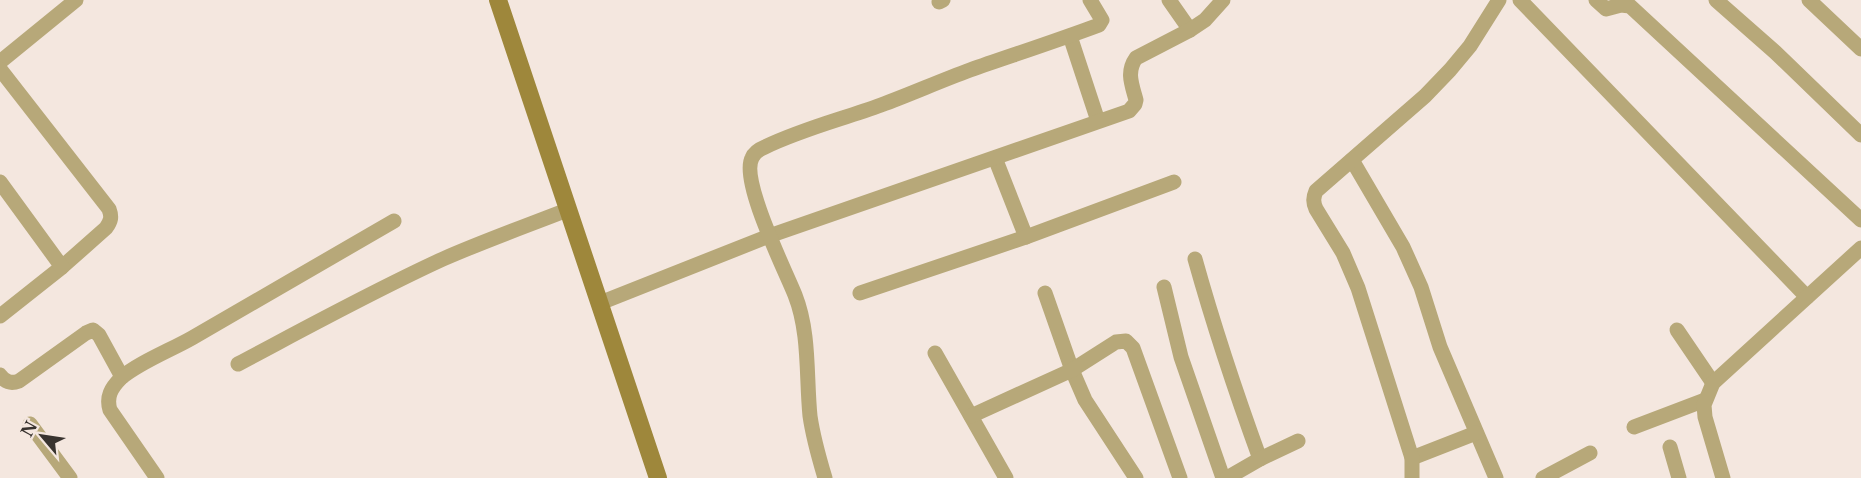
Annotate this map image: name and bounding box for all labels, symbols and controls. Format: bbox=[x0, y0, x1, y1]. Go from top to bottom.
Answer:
north arrow bbox=[12, 406, 72, 466]
text: N bbox=[16, 417, 41, 440]

